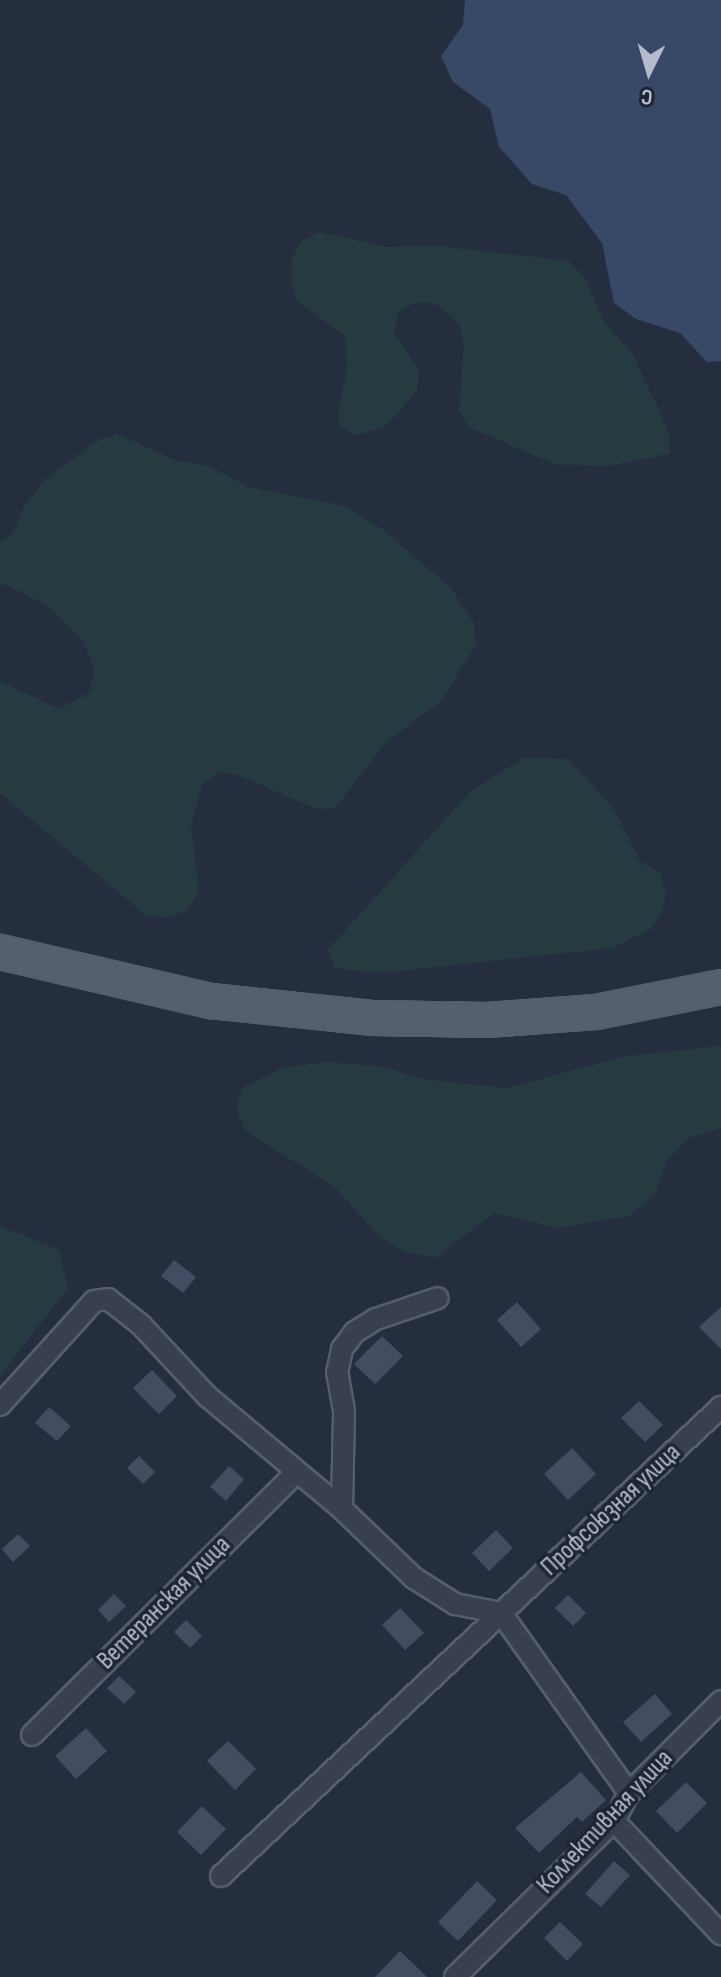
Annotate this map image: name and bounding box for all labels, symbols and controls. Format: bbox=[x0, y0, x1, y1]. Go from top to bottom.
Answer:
north arrow bbox=[609, 32, 689, 112]
text: С bbox=[640, 82, 654, 110]
street label: Профсоюзная улица bbox=[535, 1437, 687, 1583]
street label: Ветеранская улица bbox=[91, 1530, 237, 1676]
street label: Коллективная улица bbox=[530, 1744, 680, 1900]

